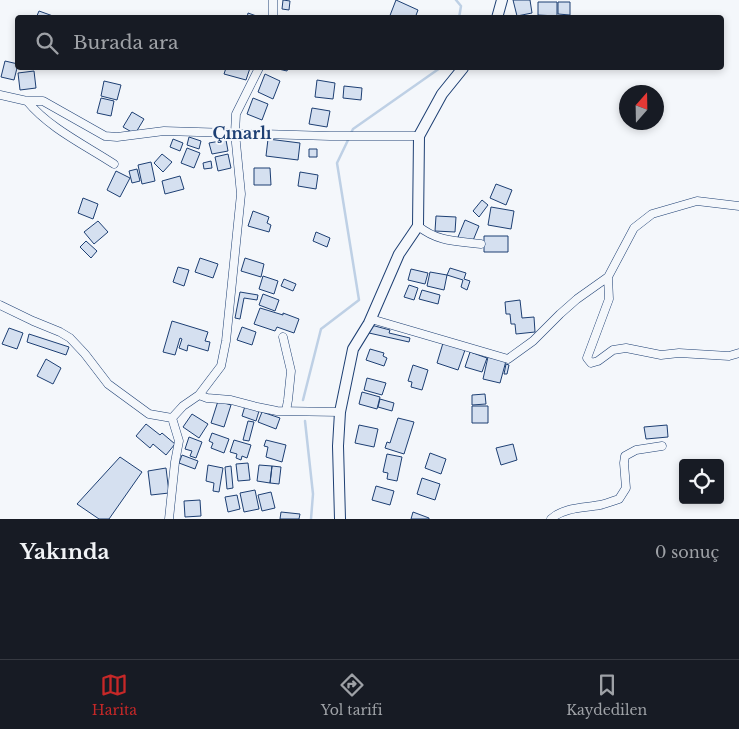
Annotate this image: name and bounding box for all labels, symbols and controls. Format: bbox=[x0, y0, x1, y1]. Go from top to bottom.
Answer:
search box bbox=[15, 15, 724, 70]
icon: search bbox=[33, 29, 61, 57]
text: Burada ara bbox=[73, 31, 179, 54]
north arrow bbox=[619, 85, 664, 130]
district label: Çınarlı bbox=[212, 123, 272, 143]
map controls bbox=[679, 459, 724, 504]
button: locate bbox=[679, 459, 724, 504]
text: Yakında bbox=[20, 539, 110, 565]
text: 0 sonuç bbox=[655, 542, 719, 562]
tab: Harita bbox=[92, 671, 137, 719]
tab: Yol tarifi bbox=[321, 671, 382, 719]
tab: Kaydedilen bbox=[566, 671, 647, 719]

